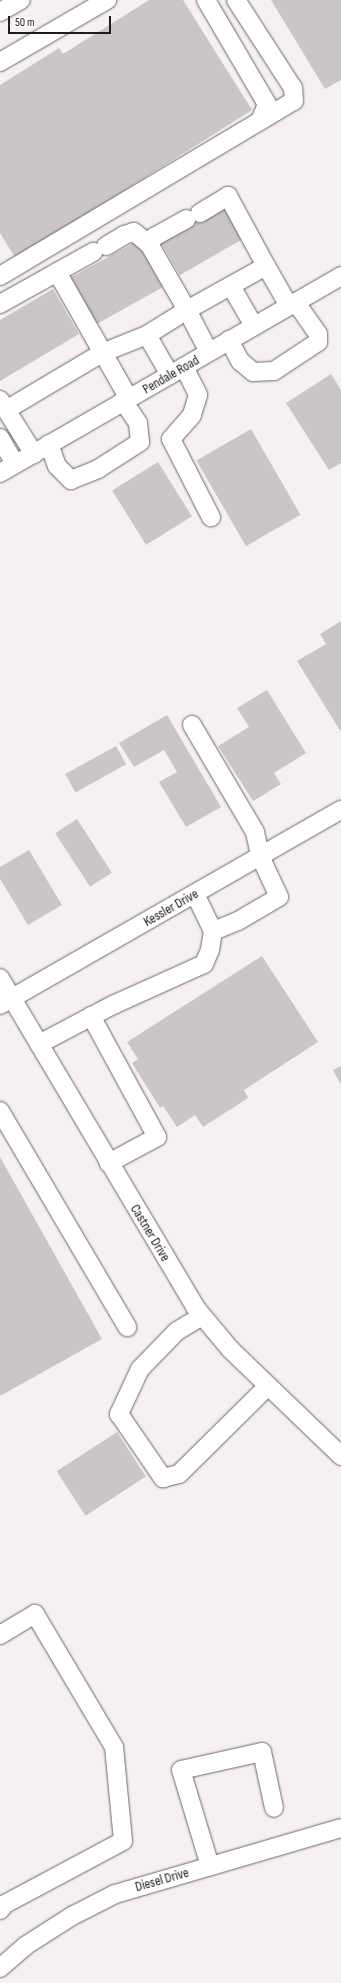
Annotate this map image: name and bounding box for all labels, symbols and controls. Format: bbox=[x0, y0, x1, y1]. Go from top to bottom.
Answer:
scale bar bbox=[10, 8, 113, 34]
text: 50 m bbox=[15, 15, 35, 30]
street label: Pendale Road bbox=[140, 352, 202, 398]
street label: Kessler Drive bbox=[141, 886, 201, 930]
street label: Castner Drive bbox=[126, 1201, 174, 1265]
street label: Diesel Drive bbox=[133, 1864, 191, 1896]

